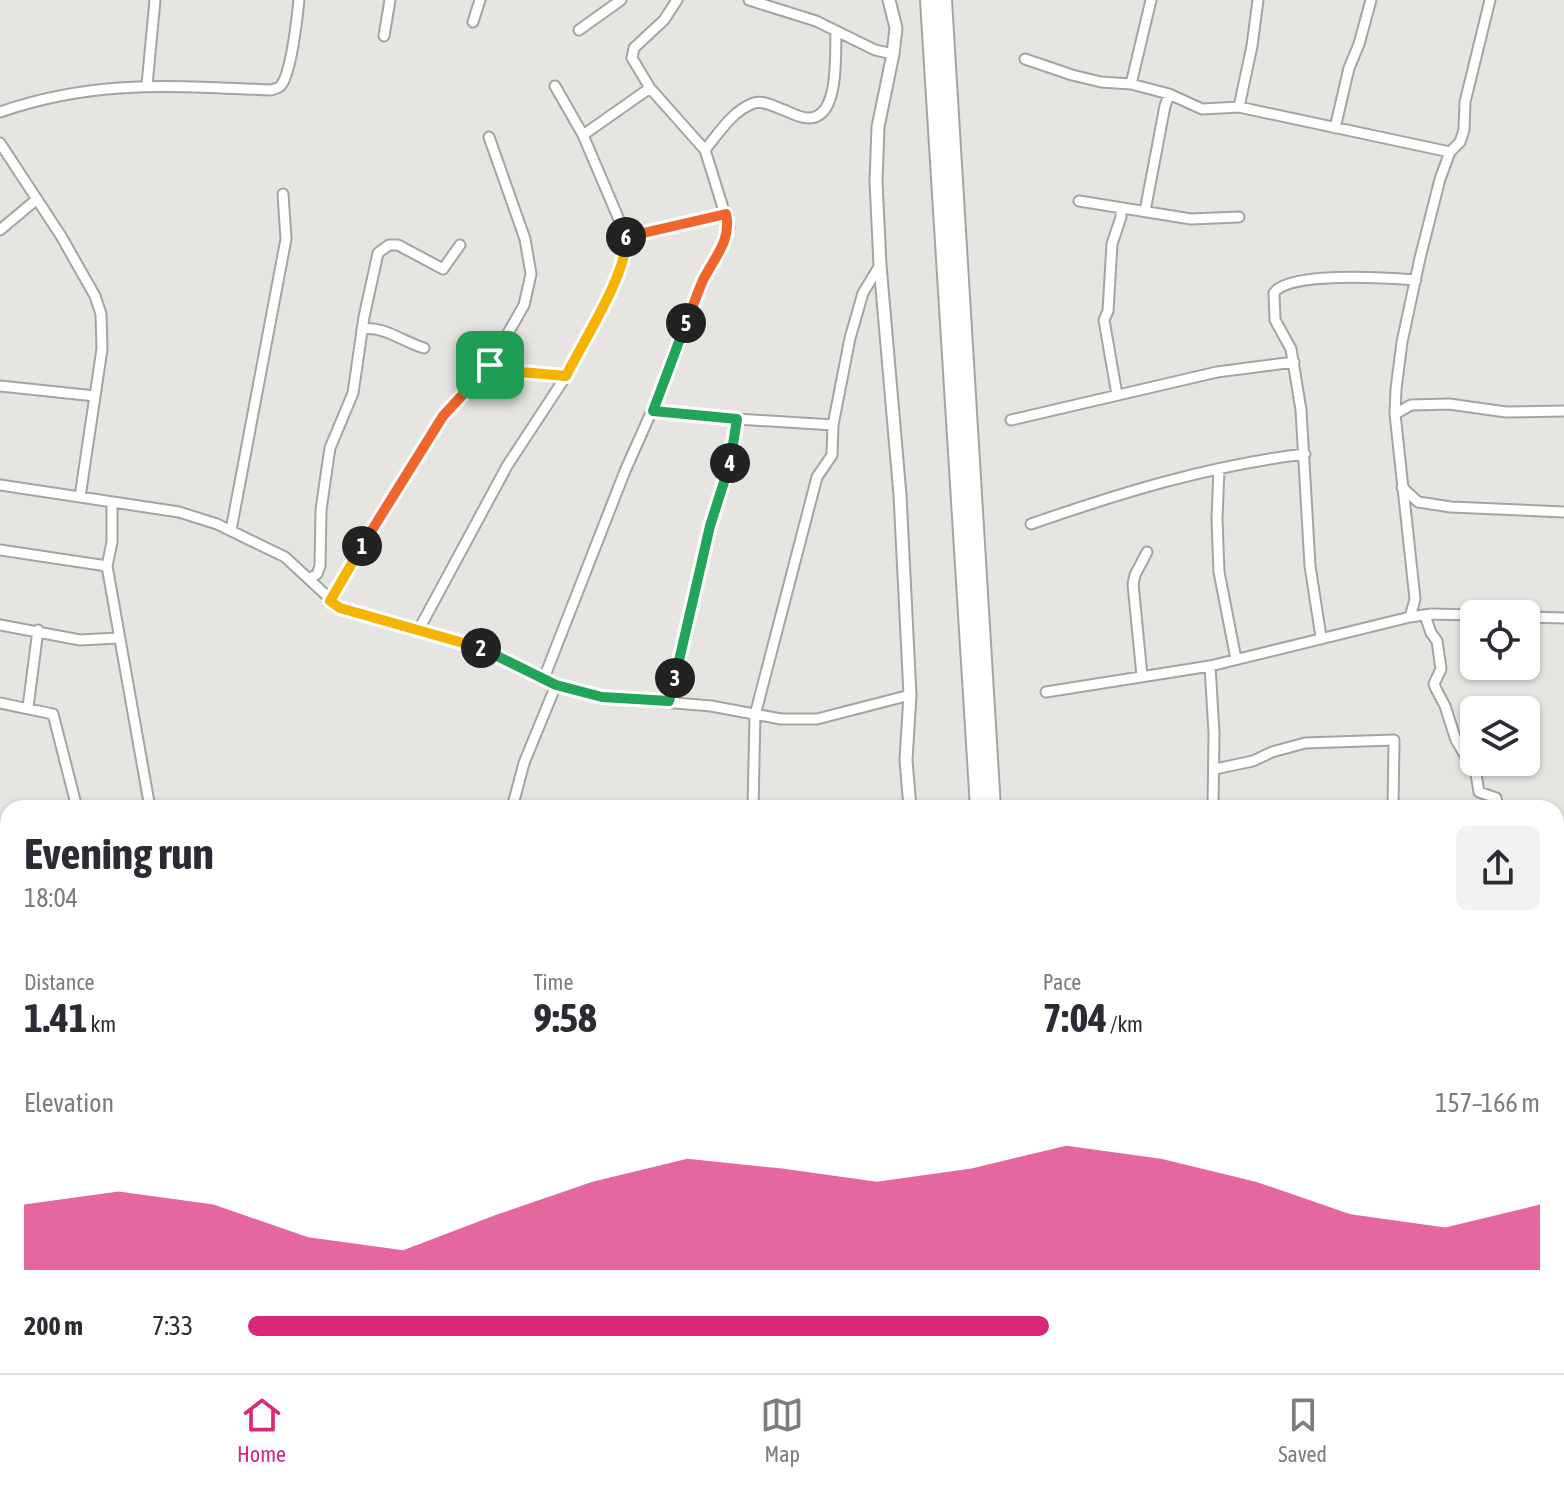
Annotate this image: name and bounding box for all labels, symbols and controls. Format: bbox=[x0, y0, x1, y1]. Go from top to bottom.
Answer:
pin: 6 bbox=[606, 217, 646, 257]
text: 6 bbox=[621, 224, 631, 250]
pin: 5 bbox=[666, 303, 706, 343]
text: 5 bbox=[681, 310, 691, 336]
pin bbox=[456, 331, 524, 399]
icon: arrive bbox=[468, 343, 512, 387]
pin: 4 bbox=[710, 443, 750, 483]
text: 4 bbox=[725, 450, 735, 476]
pin: 1 bbox=[342, 526, 382, 566]
text: 1 bbox=[357, 533, 367, 559]
map controls bbox=[1460, 600, 1540, 776]
button: locate bbox=[1460, 600, 1540, 680]
pin: 2 bbox=[461, 628, 501, 668]
text: 2 bbox=[476, 635, 486, 661]
pin: 3 bbox=[655, 658, 695, 698]
text: 3 bbox=[670, 665, 680, 691]
button: layers bbox=[1460, 696, 1540, 776]
button: share bbox=[1456, 826, 1540, 910]
text: Evening run bbox=[24, 828, 214, 878]
text: 18:04 bbox=[24, 883, 78, 913]
text: Distance bbox=[24, 969, 95, 995]
text: Time bbox=[533, 969, 573, 995]
text: Pace bbox=[1043, 969, 1081, 995]
text: 1.41 bbox=[24, 995, 88, 1040]
text: 9:58 bbox=[533, 995, 597, 1040]
text: 7:04 bbox=[1043, 995, 1107, 1040]
text: km bbox=[88, 1011, 116, 1037]
text: /km bbox=[1107, 1011, 1143, 1037]
text: Elevation bbox=[24, 1088, 114, 1118]
text: 157–166 m bbox=[1435, 1088, 1540, 1118]
text: 200 m bbox=[24, 1311, 83, 1341]
text: 7:33 bbox=[152, 1311, 193, 1341]
tab: Home bbox=[237, 1393, 286, 1467]
tab: Map bbox=[760, 1393, 804, 1467]
tab: Saved bbox=[1278, 1393, 1327, 1467]

